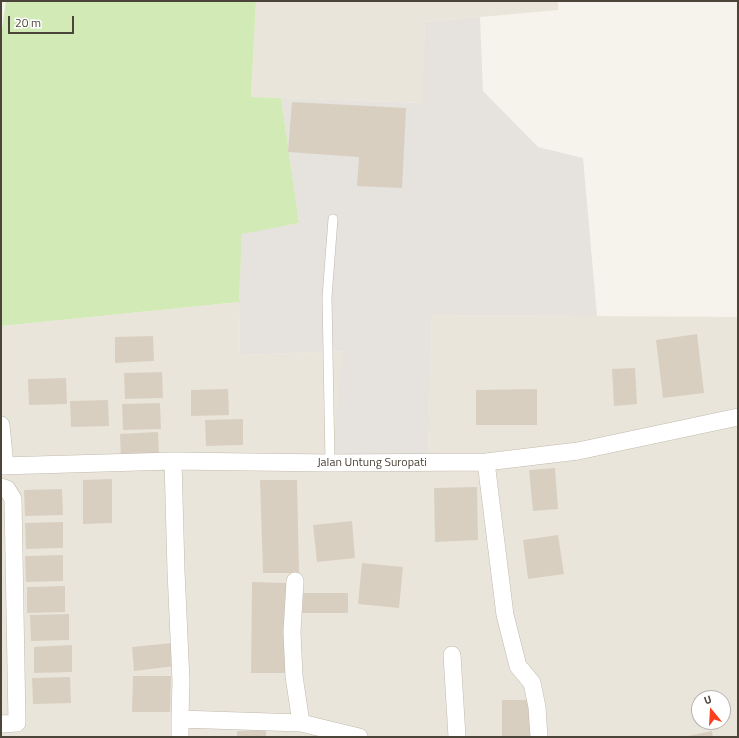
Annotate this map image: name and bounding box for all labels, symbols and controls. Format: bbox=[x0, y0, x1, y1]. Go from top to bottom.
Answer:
scale bar bbox=[10, 8, 76, 34]
text: 20 m bbox=[15, 13, 41, 32]
street label: Jalan Untung Suropati bbox=[317, 456, 427, 470]
north arrow bbox=[691, 690, 731, 730]
text: U bbox=[702, 691, 713, 708]

